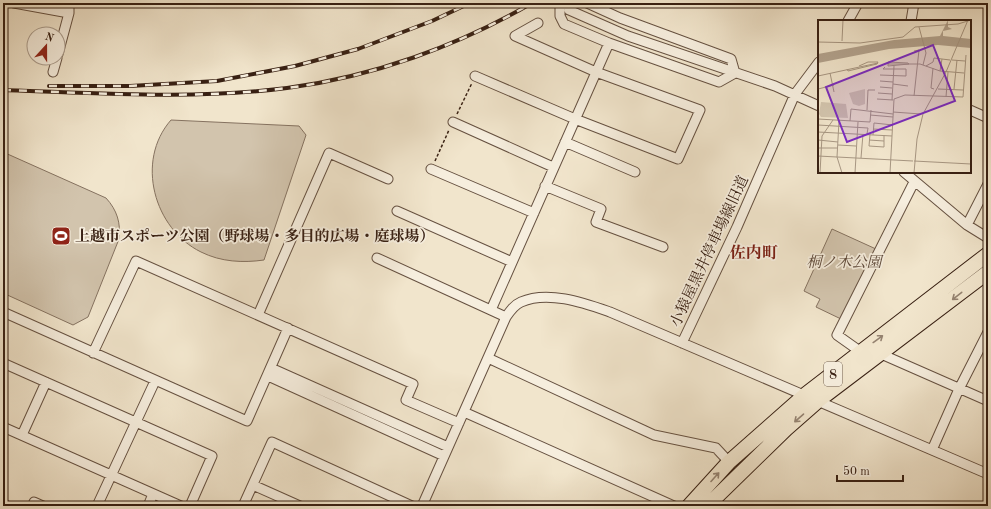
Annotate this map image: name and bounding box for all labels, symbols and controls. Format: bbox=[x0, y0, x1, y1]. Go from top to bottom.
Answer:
inset map bbox=[818, 20, 971, 173]
north arrow bbox=[26, 26, 66, 66]
text: N bbox=[43, 31, 55, 45]
street label: 小猿屋黒井停車場線旧道 bbox=[667, 173, 752, 330]
sports icon: 上越市スポーツ公園（野球場・多目的広場・庭球場） bbox=[50, 225, 72, 247]
place label: 上越市スポーツ公園（野球場・多目的広場・庭球場） bbox=[75, 228, 434, 245]
district label: 佐内町 bbox=[730, 244, 778, 262]
park label: 桐ノ木公園 bbox=[806, 254, 884, 271]
one-way arrow bbox=[952, 292, 963, 300]
one-way arrow bbox=[873, 335, 884, 343]
road number: 8 bbox=[824, 362, 842, 386]
one-way arrow bbox=[794, 413, 804, 422]
scale bar bbox=[837, 457, 903, 483]
text: 50 m bbox=[843, 465, 870, 478]
one-way arrow bbox=[710, 472, 720, 482]

